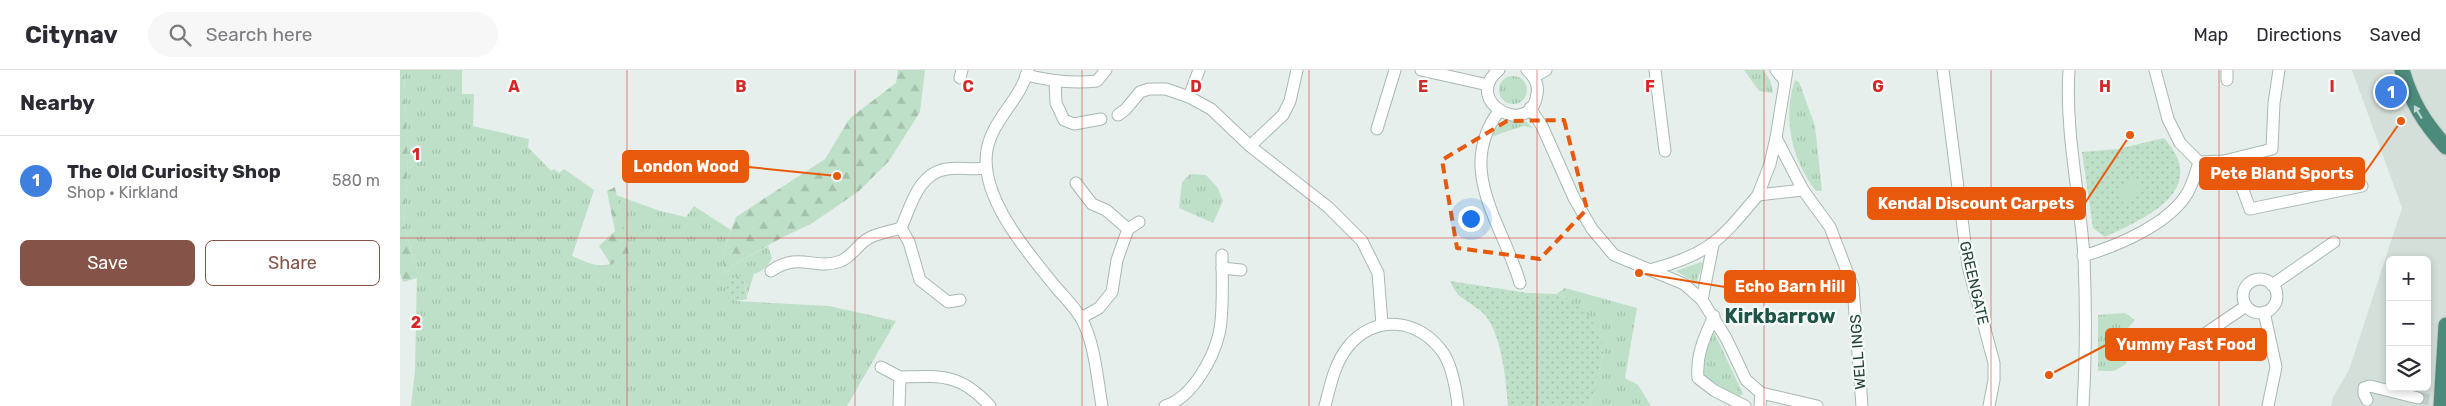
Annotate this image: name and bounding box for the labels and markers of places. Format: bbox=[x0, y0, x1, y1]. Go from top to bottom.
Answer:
pin: 1 bbox=[2375, 73, 2407, 111]
callout: London Wood bbox=[623, 151, 748, 182]
callout: Pete Bland Sports bbox=[2200, 158, 2364, 189]
callout: Kendal Discount Carpets bbox=[1868, 188, 2085, 219]
callout: Echo Barn Hill bbox=[1725, 271, 1855, 302]
callout: Yummy Fast Food bbox=[2106, 329, 2266, 360]

